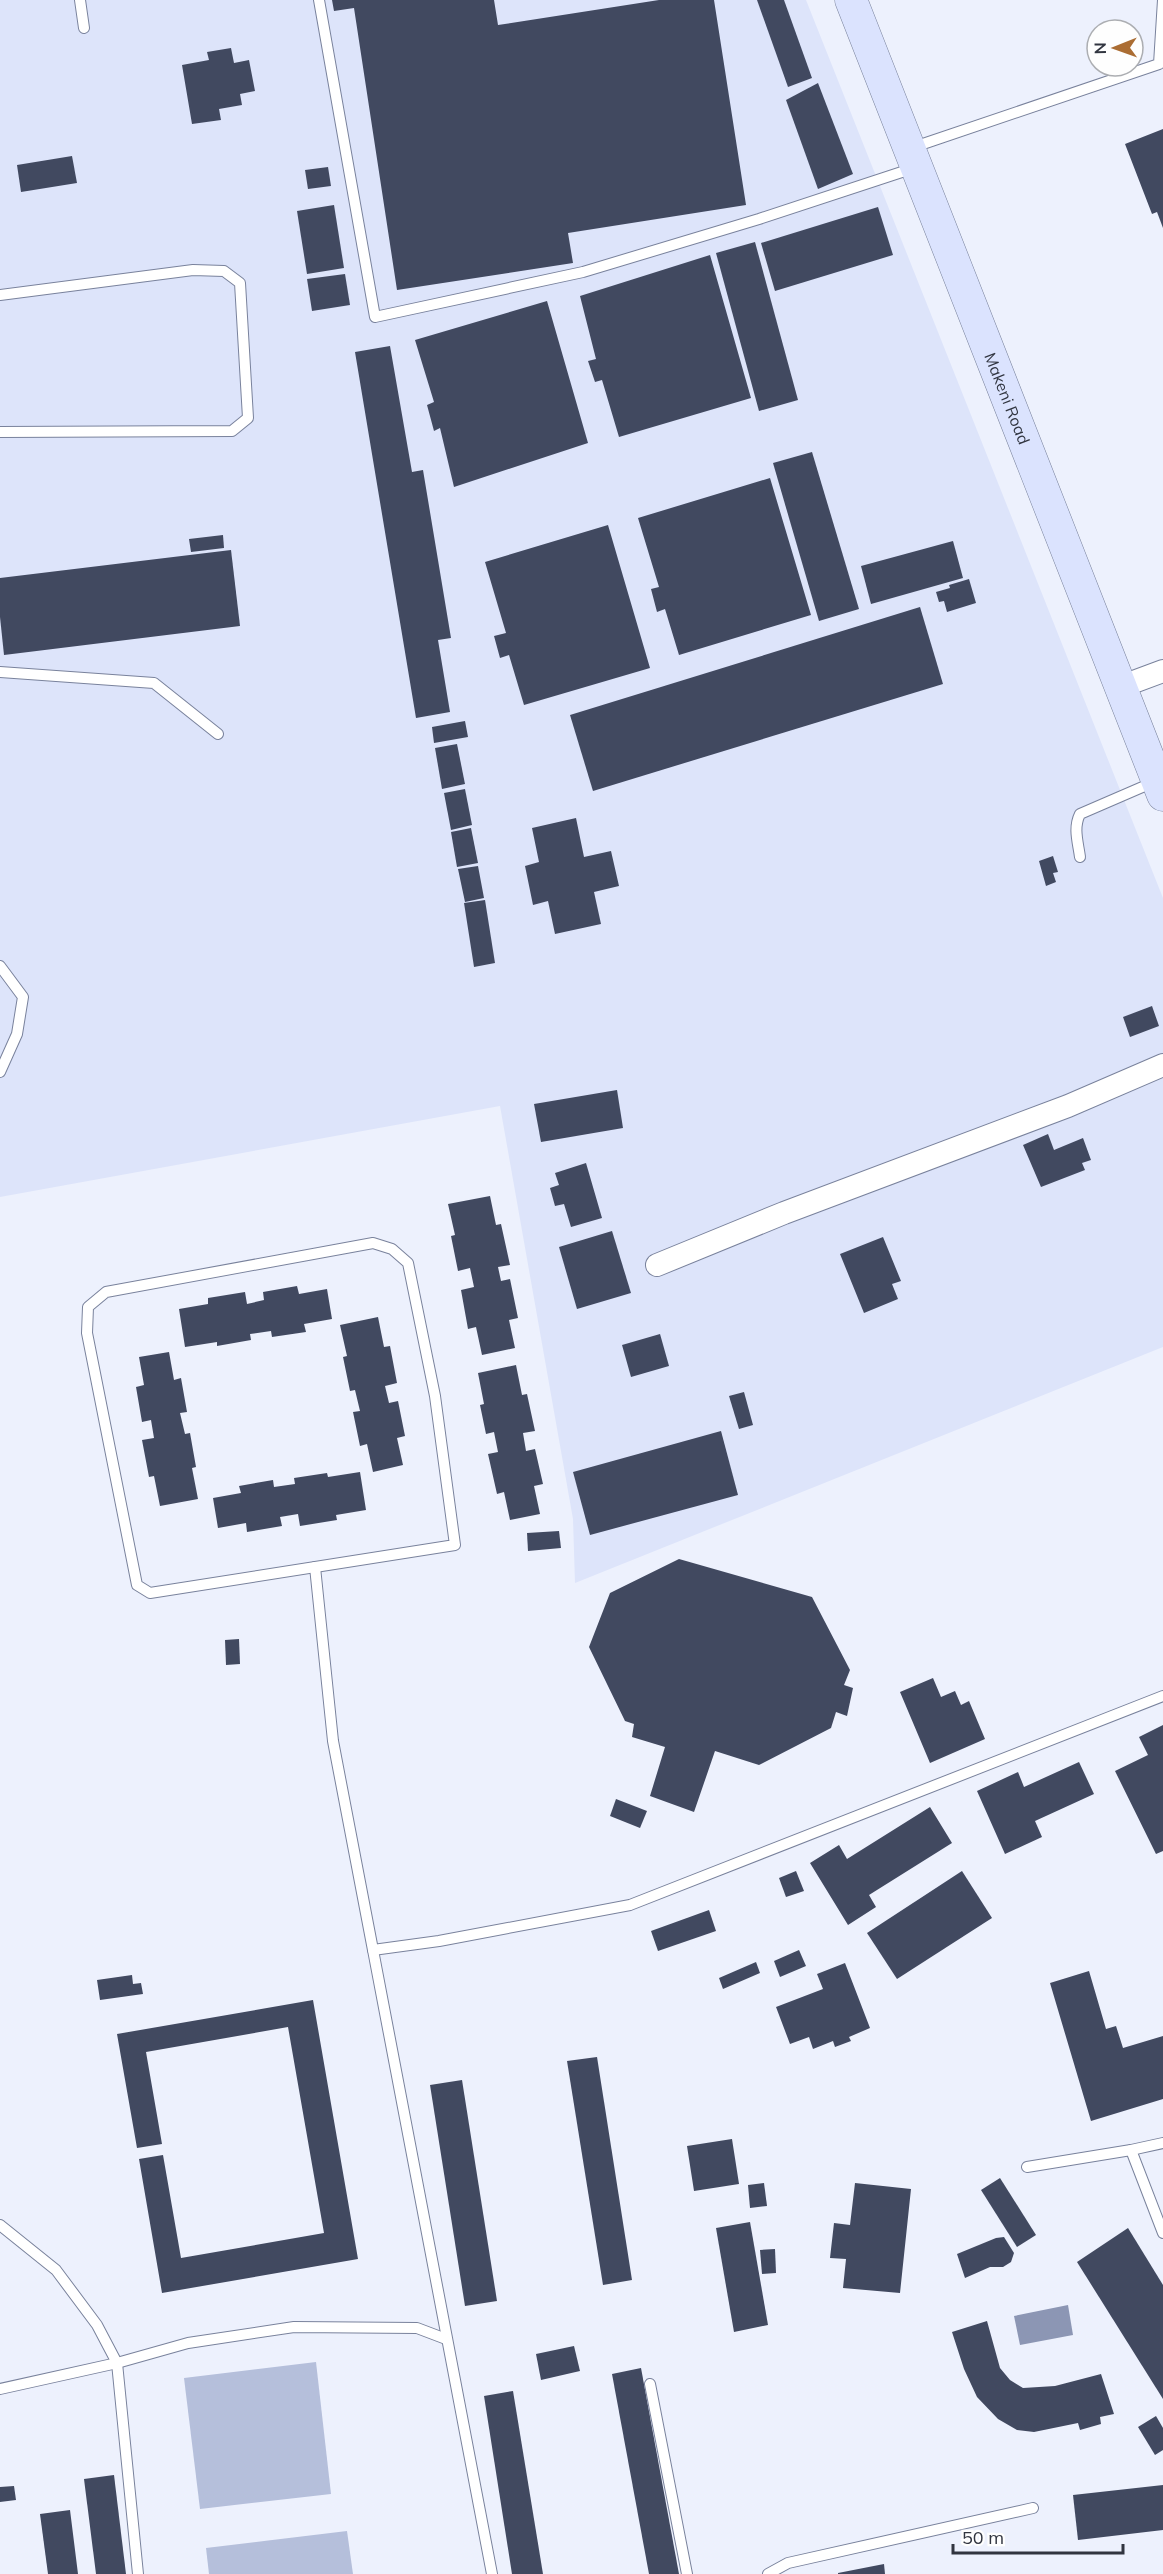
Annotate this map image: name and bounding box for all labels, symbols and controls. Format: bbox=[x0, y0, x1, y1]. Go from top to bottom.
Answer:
north arrow bbox=[1085, 18, 1145, 78]
text: N bbox=[1090, 42, 1110, 54]
street label: Makeni Road bbox=[980, 350, 1034, 447]
scale bar bbox=[953, 2517, 1122, 2555]
text: 50 m bbox=[962, 2526, 1004, 2549]

